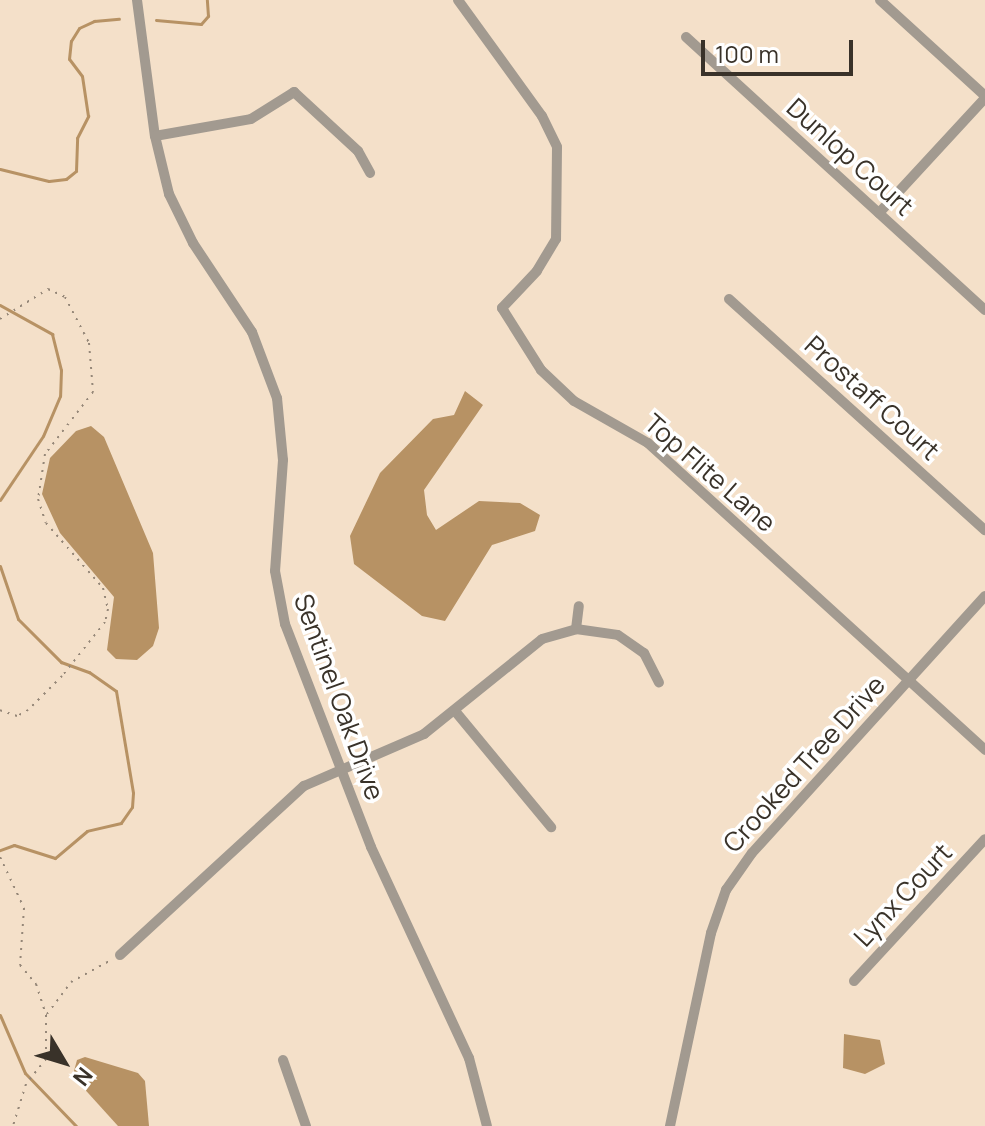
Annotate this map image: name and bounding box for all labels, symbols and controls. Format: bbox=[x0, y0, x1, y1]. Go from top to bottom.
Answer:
scale bar bbox=[705, 24, 857, 74]
text: 100 m bbox=[715, 37, 779, 70]
street label: Dunlop Court bbox=[780, 92, 920, 222]
street label: Prostaff Court bbox=[798, 329, 946, 467]
street label: Top Flite Lane bbox=[638, 408, 782, 538]
street label: Sentinel Oak Drive bbox=[287, 590, 391, 804]
street label: Crooked Tree Drive bbox=[717, 669, 891, 859]
street label: Lynx Court bbox=[848, 837, 958, 953]
north arrow bbox=[24, 1022, 104, 1102]
text: N bbox=[66, 1061, 100, 1092]

